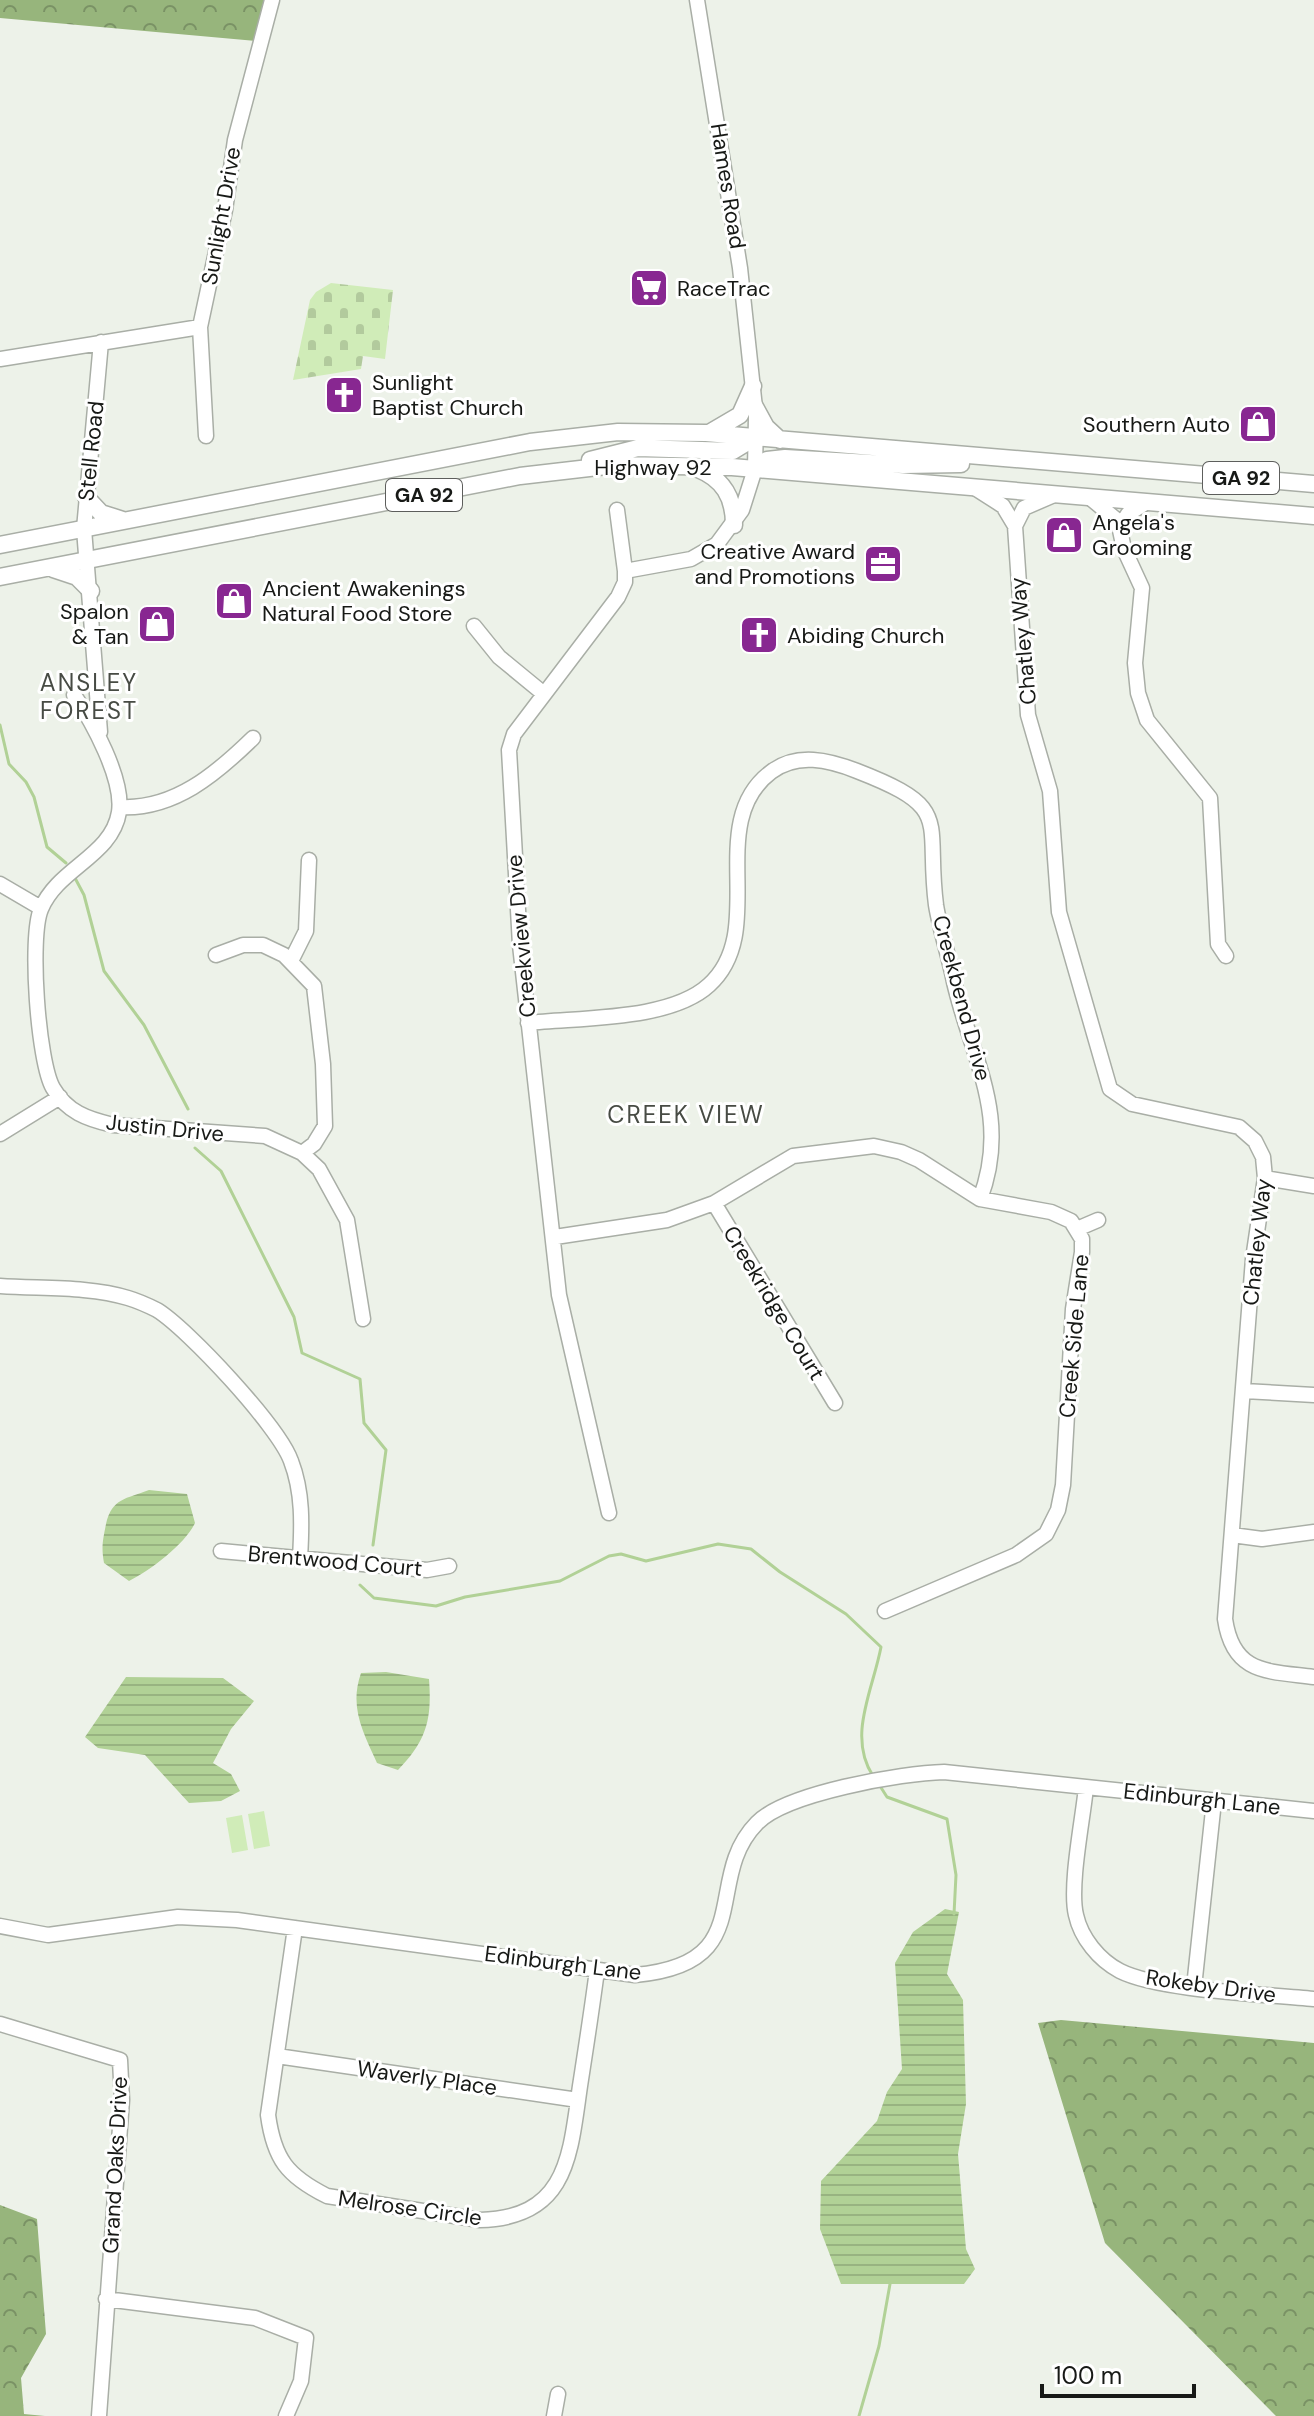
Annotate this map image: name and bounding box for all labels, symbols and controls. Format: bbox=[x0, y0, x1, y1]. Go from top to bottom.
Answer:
street label: Hames Road bbox=[704, 121, 752, 251]
street label: Sunlight Drive bbox=[195, 145, 247, 287]
supermarket icon: RaceTrac bbox=[628, 267, 670, 309]
place label: RaceTrac bbox=[677, 274, 771, 303]
place label: Sunlight Baptist Church bbox=[372, 368, 524, 422]
church icon: Sunlight Baptist Church bbox=[323, 374, 365, 416]
street label: Stell Road bbox=[71, 400, 111, 502]
shop icon: Southern Auto bbox=[1237, 403, 1279, 445]
place label: Southern Auto bbox=[1083, 410, 1230, 439]
street label: Highway 92 bbox=[594, 453, 712, 482]
road number: GA 92 bbox=[1203, 462, 1279, 494]
road number: GA 92 bbox=[386, 479, 462, 511]
place label: Angela's Grooming bbox=[1092, 508, 1192, 562]
shop icon: Angela's Grooming bbox=[1043, 514, 1085, 556]
place label: Creative Award and Promotions bbox=[694, 537, 855, 591]
office icon: Creative Award and Promotions bbox=[862, 543, 904, 585]
place label: Ancient Awakenings Natural Food Store bbox=[262, 574, 465, 628]
street label: Chatley Way bbox=[1003, 576, 1043, 706]
shop icon: Ancient Awakenings Natural Food Store bbox=[213, 580, 255, 622]
place label: Spalon & Tan bbox=[60, 597, 129, 651]
shop icon: Spalon & Tan bbox=[136, 603, 178, 645]
church icon: Abiding Church bbox=[738, 614, 780, 656]
place label: Abiding Church bbox=[787, 621, 944, 650]
district label: ANSLEY FOREST bbox=[40, 667, 138, 726]
street label: Creekview Drive bbox=[499, 853, 543, 1019]
street label: Creekbend Drive bbox=[926, 912, 998, 1084]
district label: CREEK VIEW bbox=[607, 1099, 765, 1130]
street label: Justin Drive bbox=[104, 1107, 226, 1149]
street label: Chatley Way bbox=[1236, 1177, 1278, 1307]
street label: Creekridge Court bbox=[716, 1220, 832, 1386]
street label: Creek Side Lane bbox=[1052, 1253, 1096, 1419]
street label: Brentwood Court bbox=[247, 1539, 423, 1583]
street label: Edinburgh Lane bbox=[1122, 1776, 1282, 1822]
street label: Edinburgh Lane bbox=[483, 1939, 643, 1987]
street label: Rokeby Drive bbox=[1144, 1963, 1278, 2009]
street label: Waverly Place bbox=[355, 2054, 499, 2102]
street label: Grand Oaks Drive bbox=[96, 2076, 134, 2254]
street label: Melrose Circle bbox=[336, 2184, 484, 2232]
scale bar bbox=[1042, 2348, 1194, 2398]
text: 100 m bbox=[1054, 2360, 1122, 2391]

